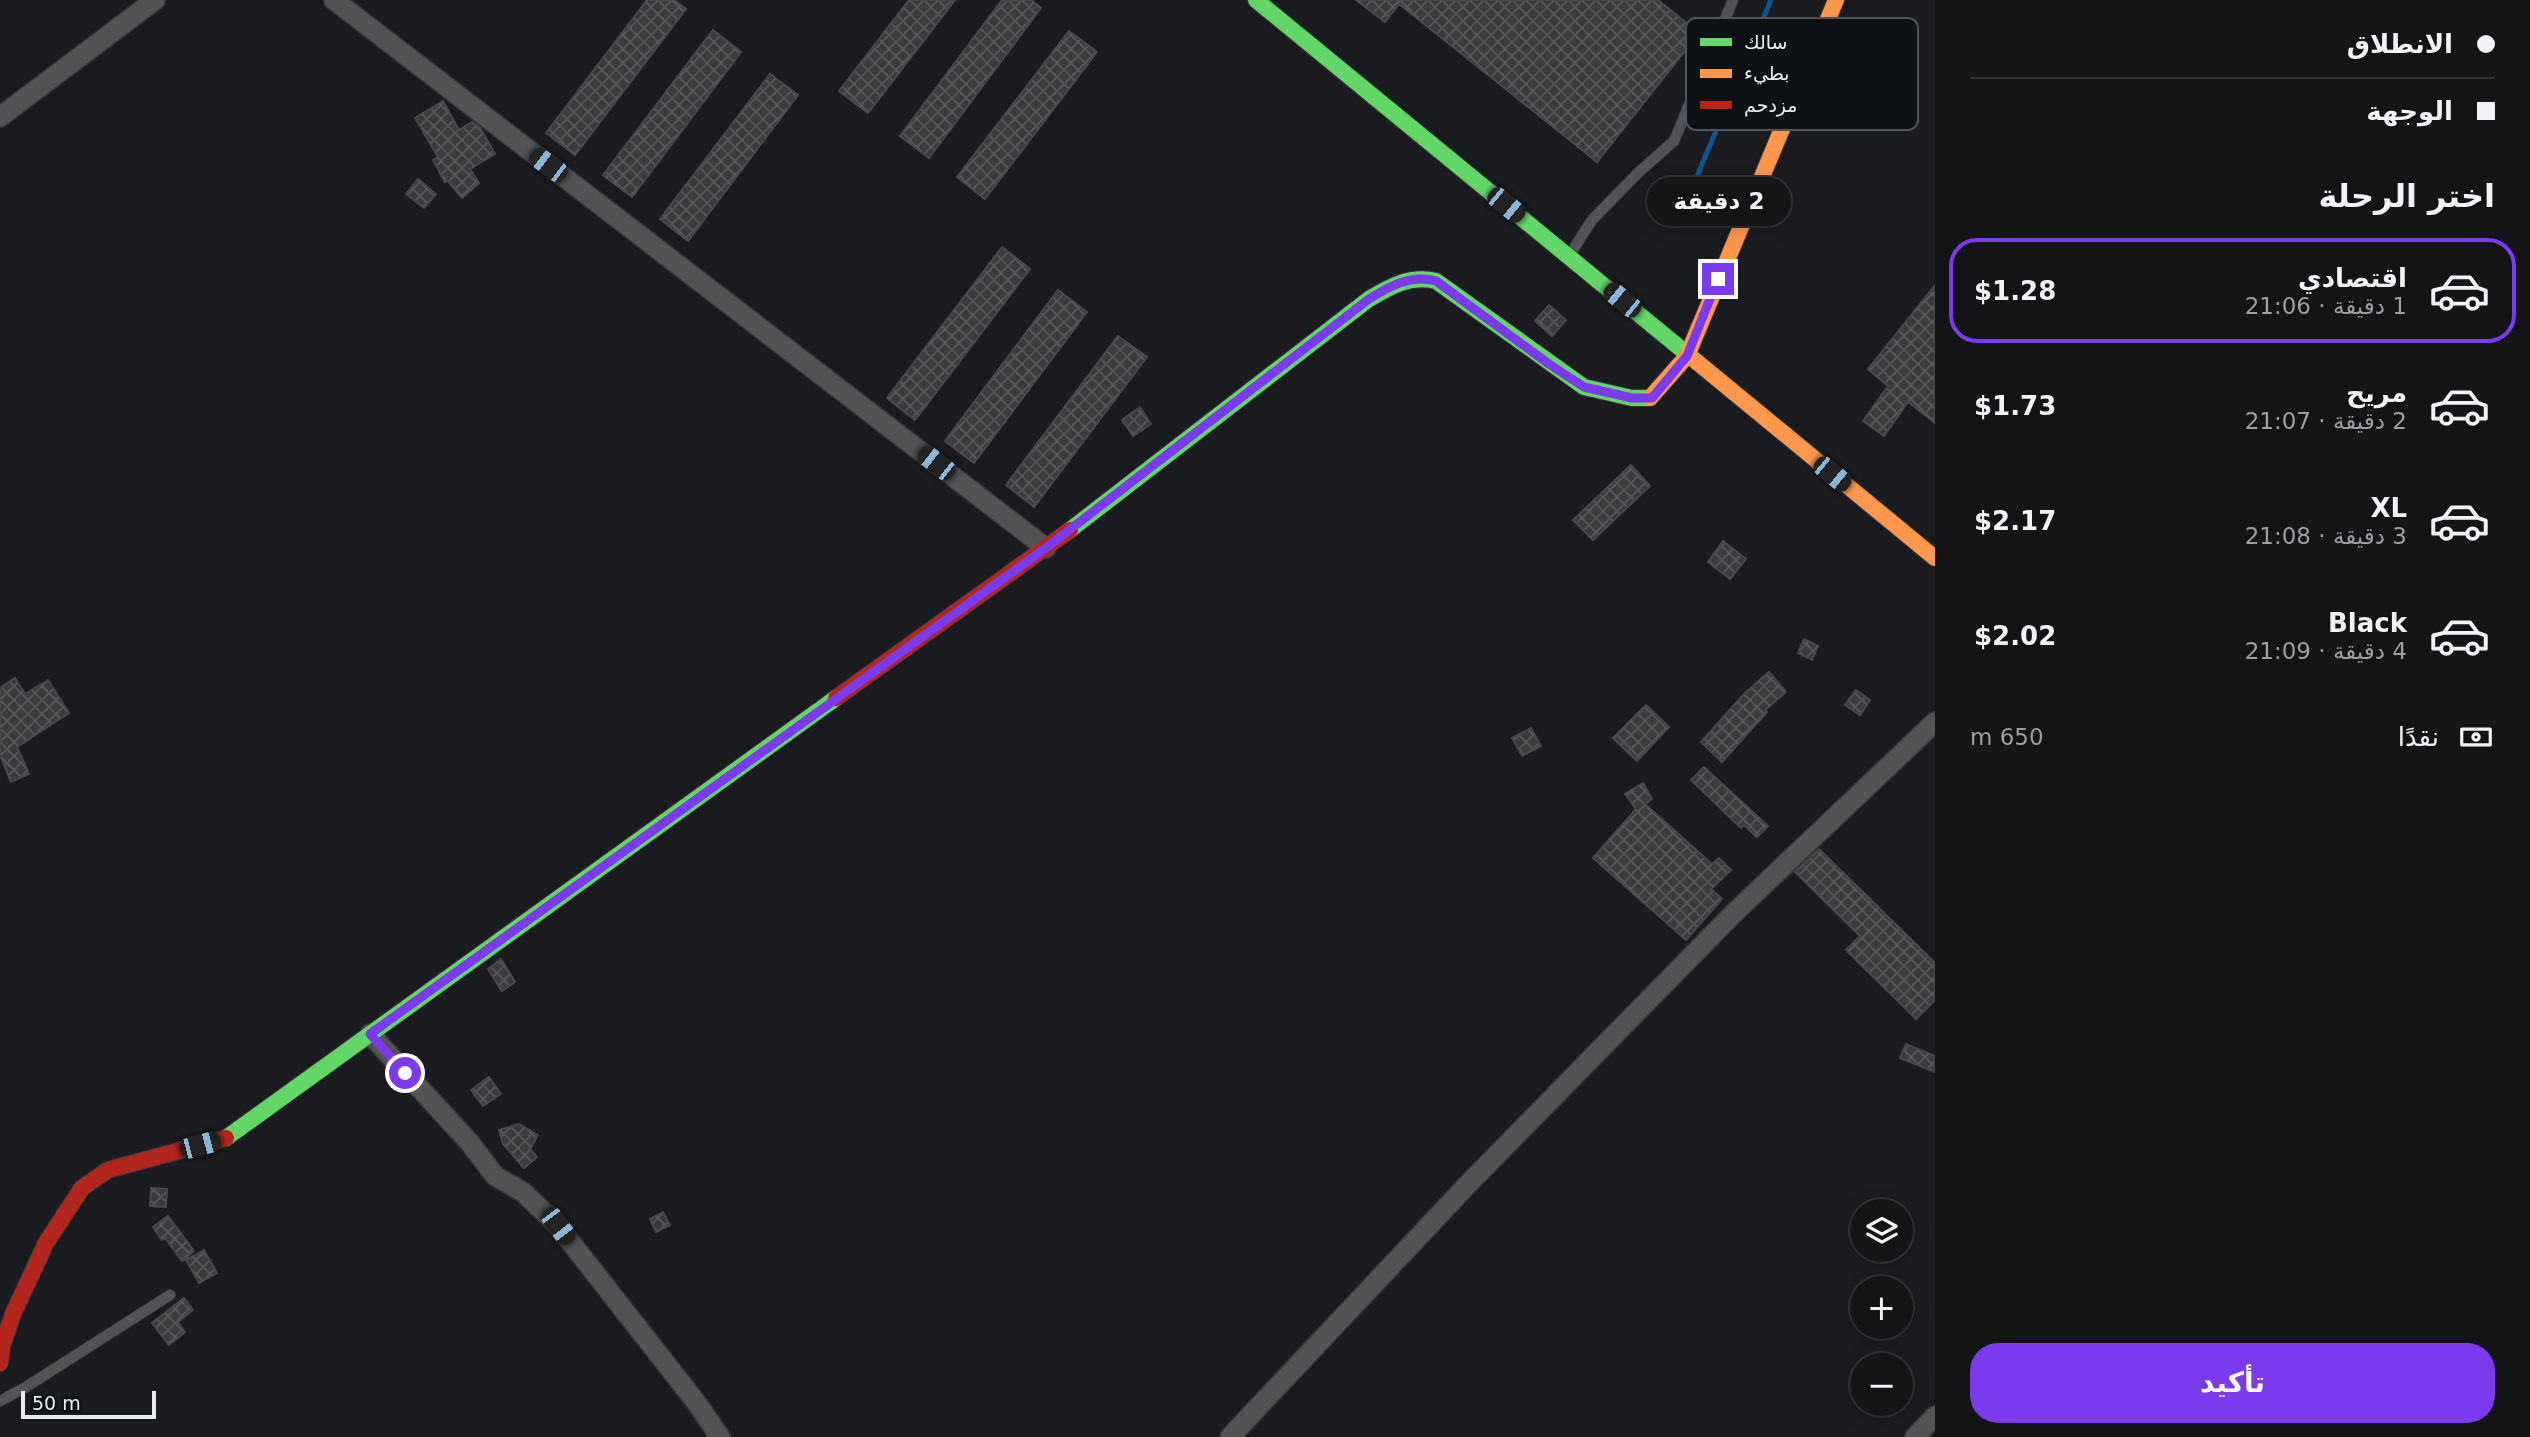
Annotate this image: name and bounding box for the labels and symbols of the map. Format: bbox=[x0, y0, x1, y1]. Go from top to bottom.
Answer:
legend bbox=[1686, 18, 1918, 130]
text: سالك bbox=[1744, 31, 1788, 53]
text: بطيء bbox=[1744, 62, 1790, 85]
text: مزدحم bbox=[1744, 94, 1798, 117]
car bbox=[525, 144, 572, 186]
callout: 2 دقيقة bbox=[1646, 177, 1790, 226]
car bbox=[1484, 184, 1529, 226]
route end bbox=[1702, 263, 1734, 295]
car bbox=[1600, 279, 1645, 321]
car bbox=[913, 442, 960, 484]
car bbox=[1810, 453, 1855, 495]
route start bbox=[389, 1057, 421, 1089]
car bbox=[177, 1129, 224, 1161]
car bbox=[537, 1203, 580, 1249]
scale bar bbox=[21, 1388, 156, 1420]

